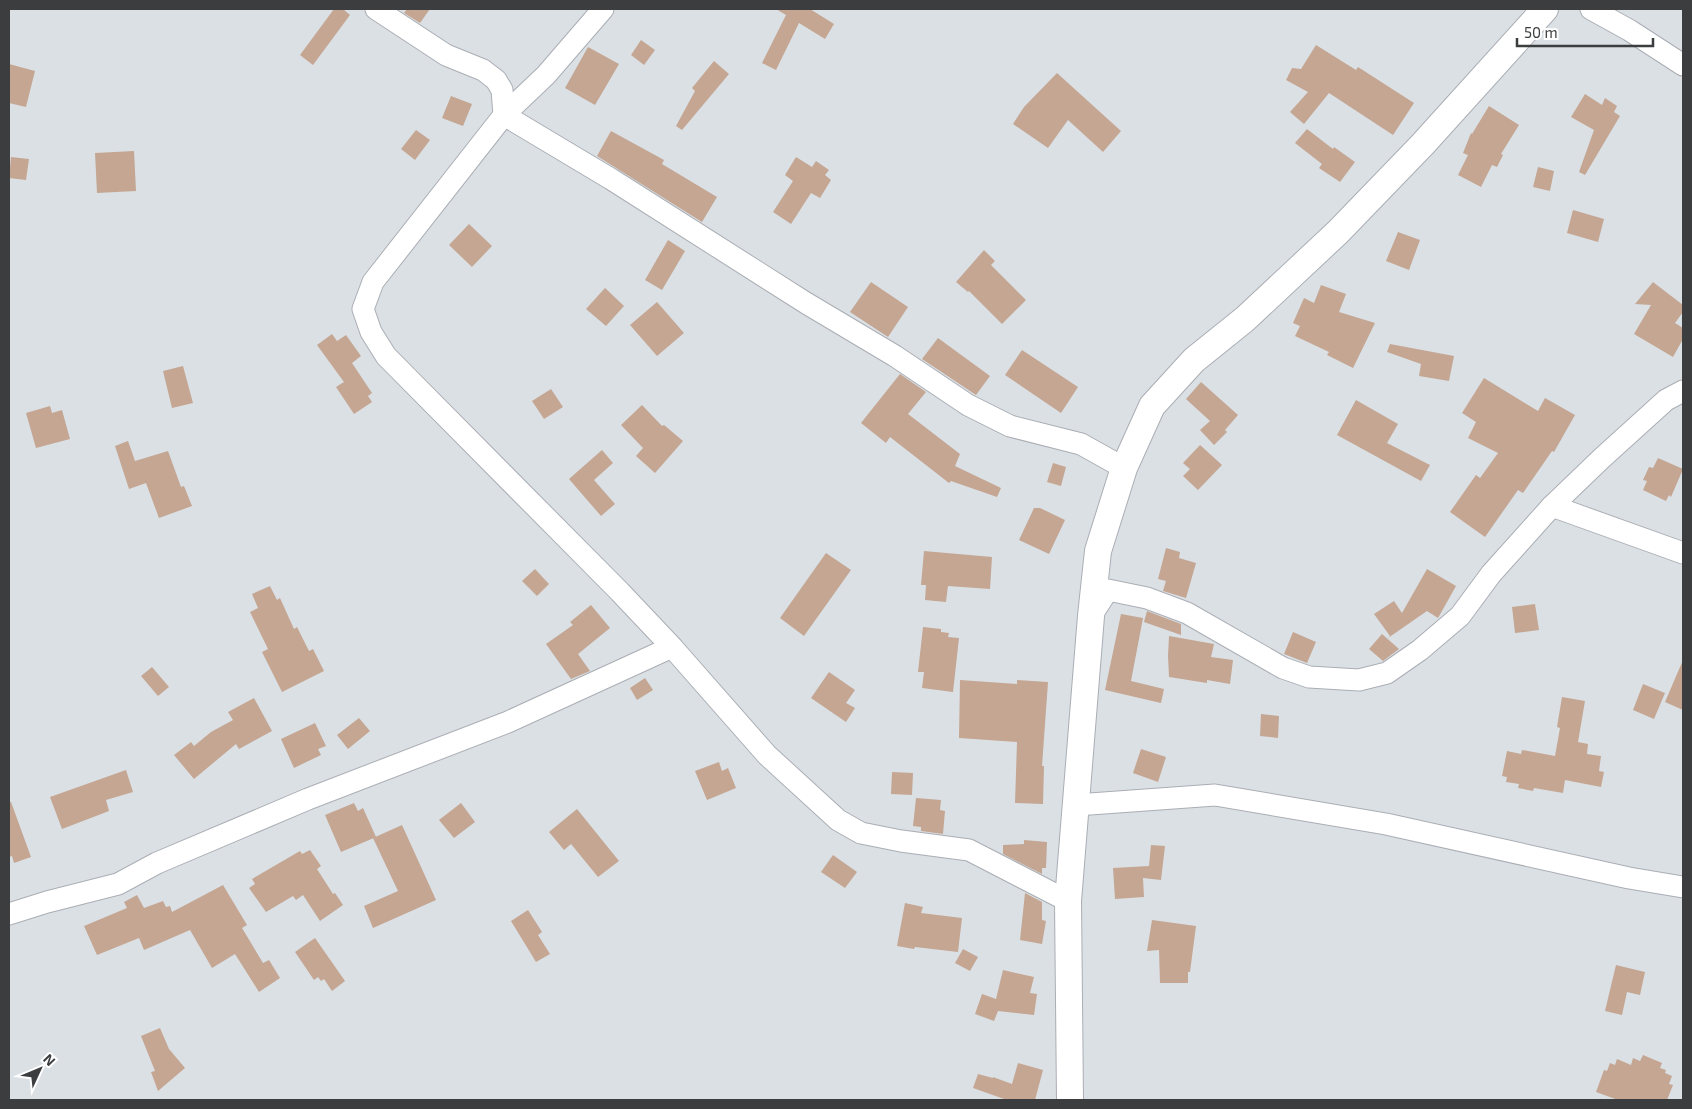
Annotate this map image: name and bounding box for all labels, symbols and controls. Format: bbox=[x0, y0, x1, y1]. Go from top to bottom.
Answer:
scale bar bbox=[1517, 15, 1653, 47]
text: 50 m bbox=[1524, 23, 1558, 41]
north arrow bbox=[15, 1044, 65, 1094]
text: N bbox=[40, 1050, 59, 1069]

